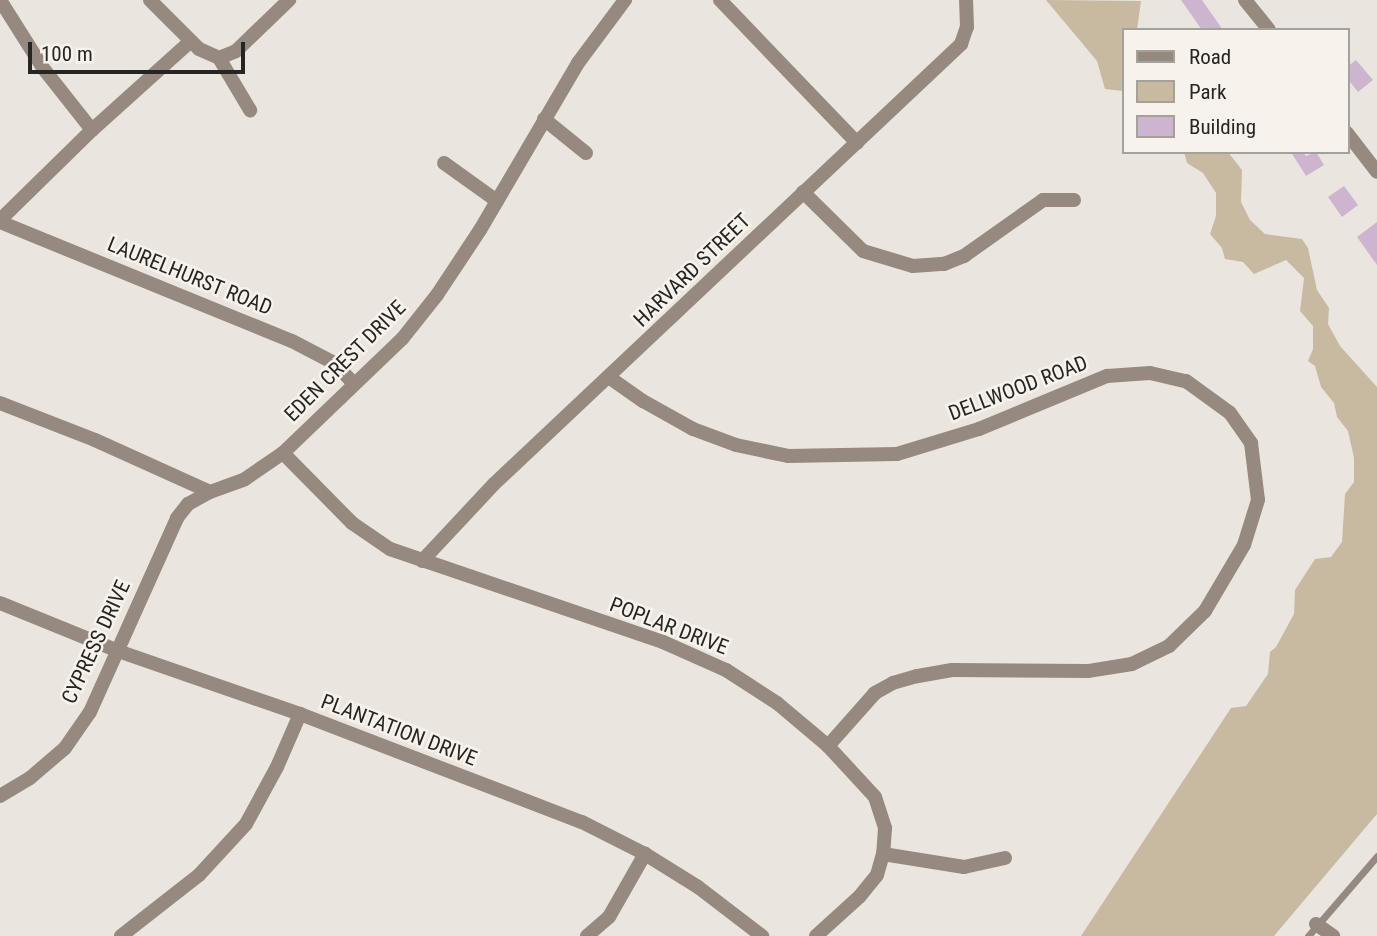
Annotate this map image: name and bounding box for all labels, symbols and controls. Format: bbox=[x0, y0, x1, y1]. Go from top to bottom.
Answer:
scale bar bbox=[32, 28, 248, 72]
legend bbox=[1122, 28, 1349, 154]
text: 100 m bbox=[41, 42, 93, 66]
text: Road bbox=[1189, 45, 1231, 69]
text: Park bbox=[1189, 80, 1226, 104]
text: Building bbox=[1189, 115, 1256, 139]
street label: HARVARD STREET bbox=[628, 208, 756, 332]
street label: LAURELHURST ROAD bbox=[104, 231, 276, 321]
street label: EDEN CREST DRIVE bbox=[279, 295, 411, 427]
street label: DELLWOOD ROAD bbox=[945, 350, 1091, 426]
street label: CYPRESS DRIVE bbox=[56, 576, 136, 708]
street label: POPLAR DRIVE bbox=[606, 592, 732, 660]
street label: PLANTATION DRIVE bbox=[318, 689, 480, 771]

